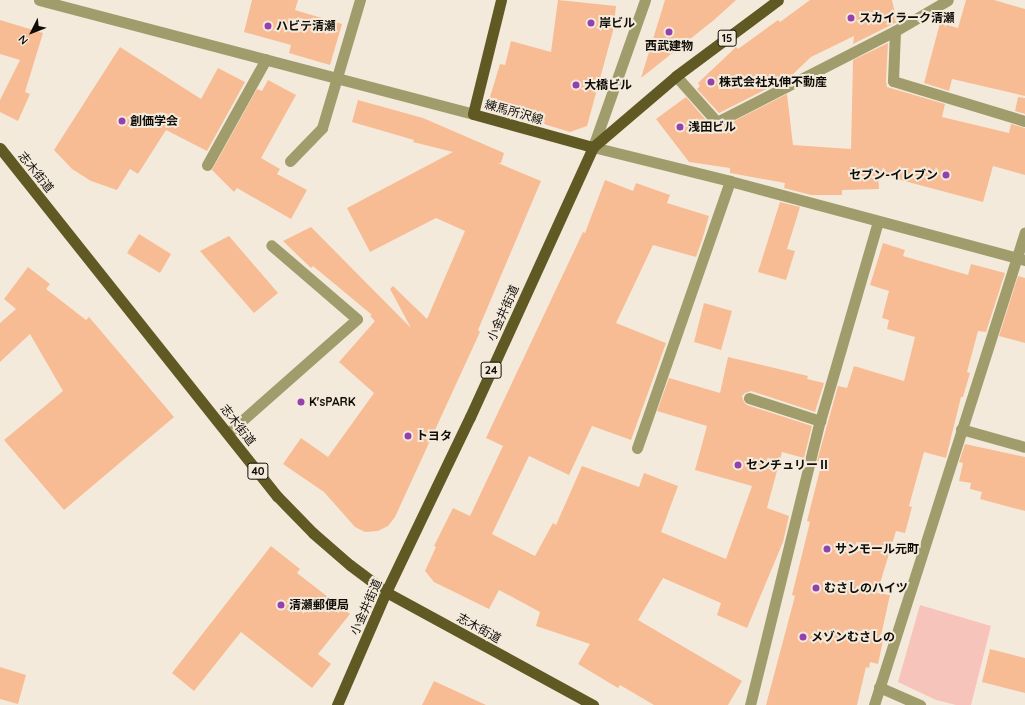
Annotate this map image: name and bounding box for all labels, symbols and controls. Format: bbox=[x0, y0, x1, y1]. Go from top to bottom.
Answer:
place label: スカイラーク清瀬 bbox=[859, 11, 955, 25]
north arrow bbox=[12, 12, 52, 52]
marker: スカイラーク清瀬 bbox=[846, 13, 856, 23]
place label: 岸ビル bbox=[599, 16, 635, 30]
marker: 岸ビル bbox=[586, 18, 596, 28]
place label: ハビテ清瀬 bbox=[276, 19, 336, 33]
marker: ハビテ清瀬 bbox=[263, 21, 273, 31]
marker: 西武建物 bbox=[664, 27, 674, 37]
road number: 15 bbox=[717, 29, 737, 47]
text: N bbox=[15, 32, 31, 48]
place label: 西武建物 bbox=[645, 39, 693, 53]
place label: 株式会社丸伸不動産 bbox=[719, 75, 827, 89]
marker: 株式会社丸伸不動産 bbox=[706, 77, 716, 87]
place label: 大橋ビル bbox=[584, 78, 632, 92]
marker: 大橋ビル bbox=[571, 80, 581, 90]
street label: 練馬所沢線 bbox=[483, 97, 545, 127]
place label: 創価学会 bbox=[130, 114, 178, 128]
marker: 創価学会 bbox=[117, 116, 127, 126]
place label: 浅田ビル bbox=[688, 120, 736, 134]
marker: 浅田ビル bbox=[675, 122, 685, 132]
street label: 志木街道 bbox=[15, 149, 57, 195]
place label: セブン-イレブン bbox=[849, 168, 938, 182]
marker: セブン-イレブン bbox=[941, 170, 951, 180]
street label: 小金井街道 bbox=[484, 283, 522, 343]
road number: 24 bbox=[480, 361, 502, 379]
place label: K'sPARK bbox=[309, 395, 356, 409]
marker: K'sPARK bbox=[296, 397, 306, 407]
street label: 志木街道 bbox=[218, 402, 258, 448]
place label: トヨタ bbox=[416, 429, 452, 443]
marker: トヨタ bbox=[403, 431, 413, 441]
place label: センチュリーⅡ bbox=[746, 458, 830, 472]
marker: センチュリーⅡ bbox=[733, 460, 743, 470]
road number: 40 bbox=[247, 462, 269, 480]
place label: サンモール元町 bbox=[835, 542, 919, 556]
marker: サンモール元町 bbox=[822, 544, 832, 554]
street label: 小金井街道 bbox=[347, 577, 385, 637]
place label: むさしのハイツ bbox=[824, 581, 908, 595]
marker: むさしのハイツ bbox=[811, 583, 821, 593]
place label: 清瀬郵便局 bbox=[289, 598, 349, 612]
marker: 清瀬郵便局 bbox=[276, 600, 286, 610]
street label: 志木街道 bbox=[455, 610, 503, 646]
place label: メゾンむさしの bbox=[811, 630, 895, 644]
marker: メゾンむさしの bbox=[798, 632, 808, 642]

